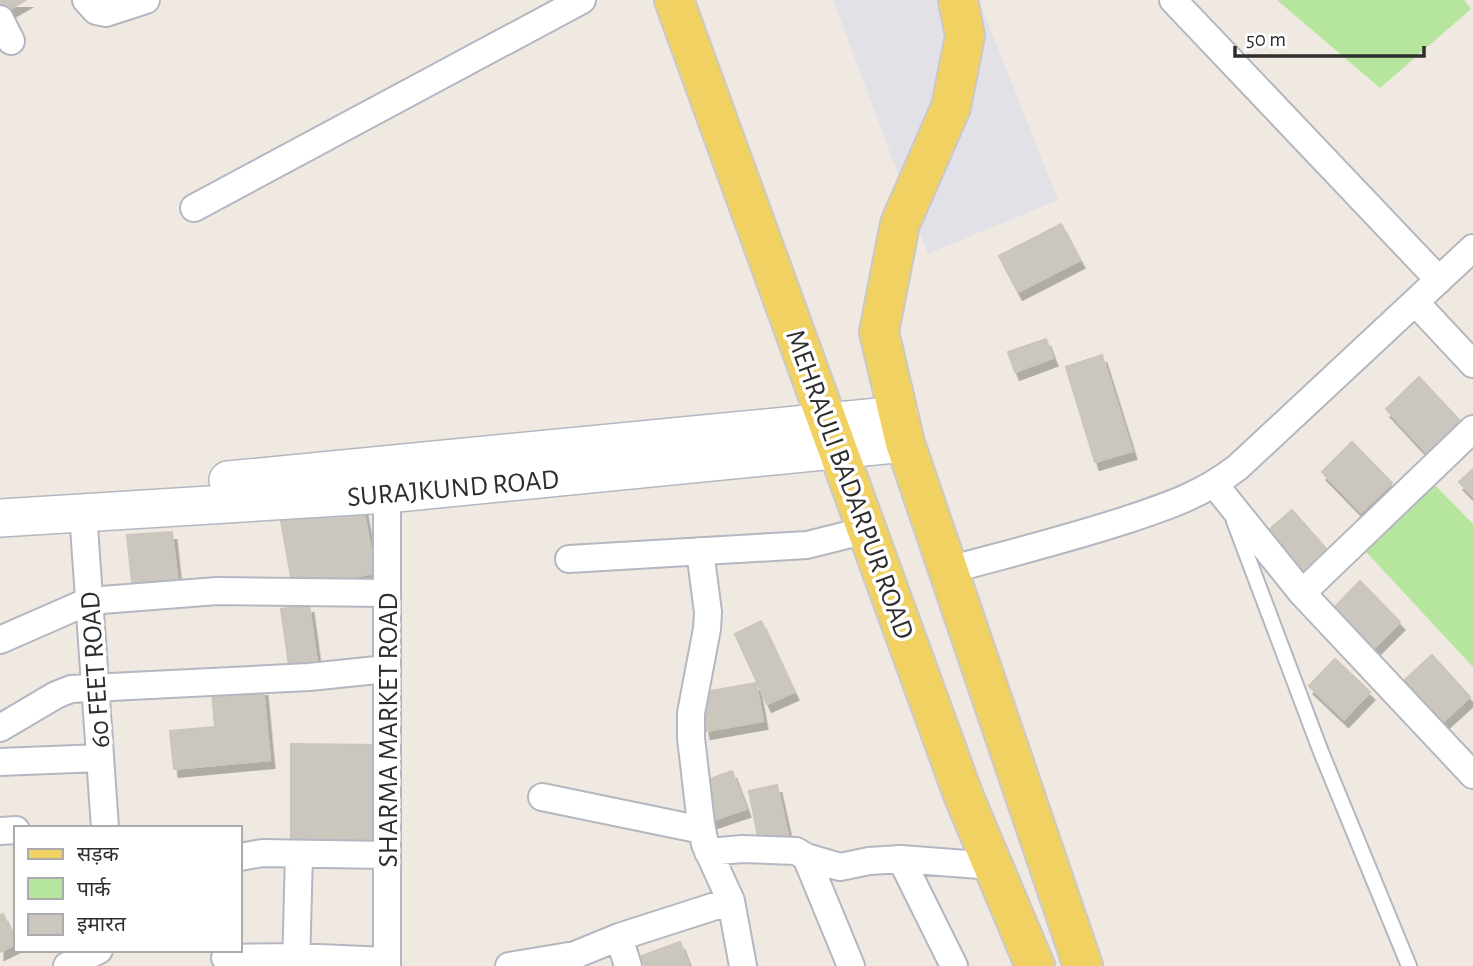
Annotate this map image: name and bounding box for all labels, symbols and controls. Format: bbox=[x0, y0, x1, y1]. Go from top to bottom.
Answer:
scale bar bbox=[1235, 14, 1424, 58]
text: 50 m bbox=[1246, 29, 1286, 50]
street label: MEHRAULI BADARPUR ROAD bbox=[780, 326, 918, 643]
street label: SURAJKUND ROAD bbox=[346, 466, 560, 512]
street label: 60 FEET ROAD bbox=[77, 591, 115, 749]
street label: SHARMA MARKET ROAD bbox=[375, 593, 403, 867]
legend bbox=[14, 826, 242, 952]
text: सड़क bbox=[77, 844, 119, 865]
text: पार्क bbox=[77, 877, 111, 900]
text: इमारत bbox=[77, 914, 127, 935]

